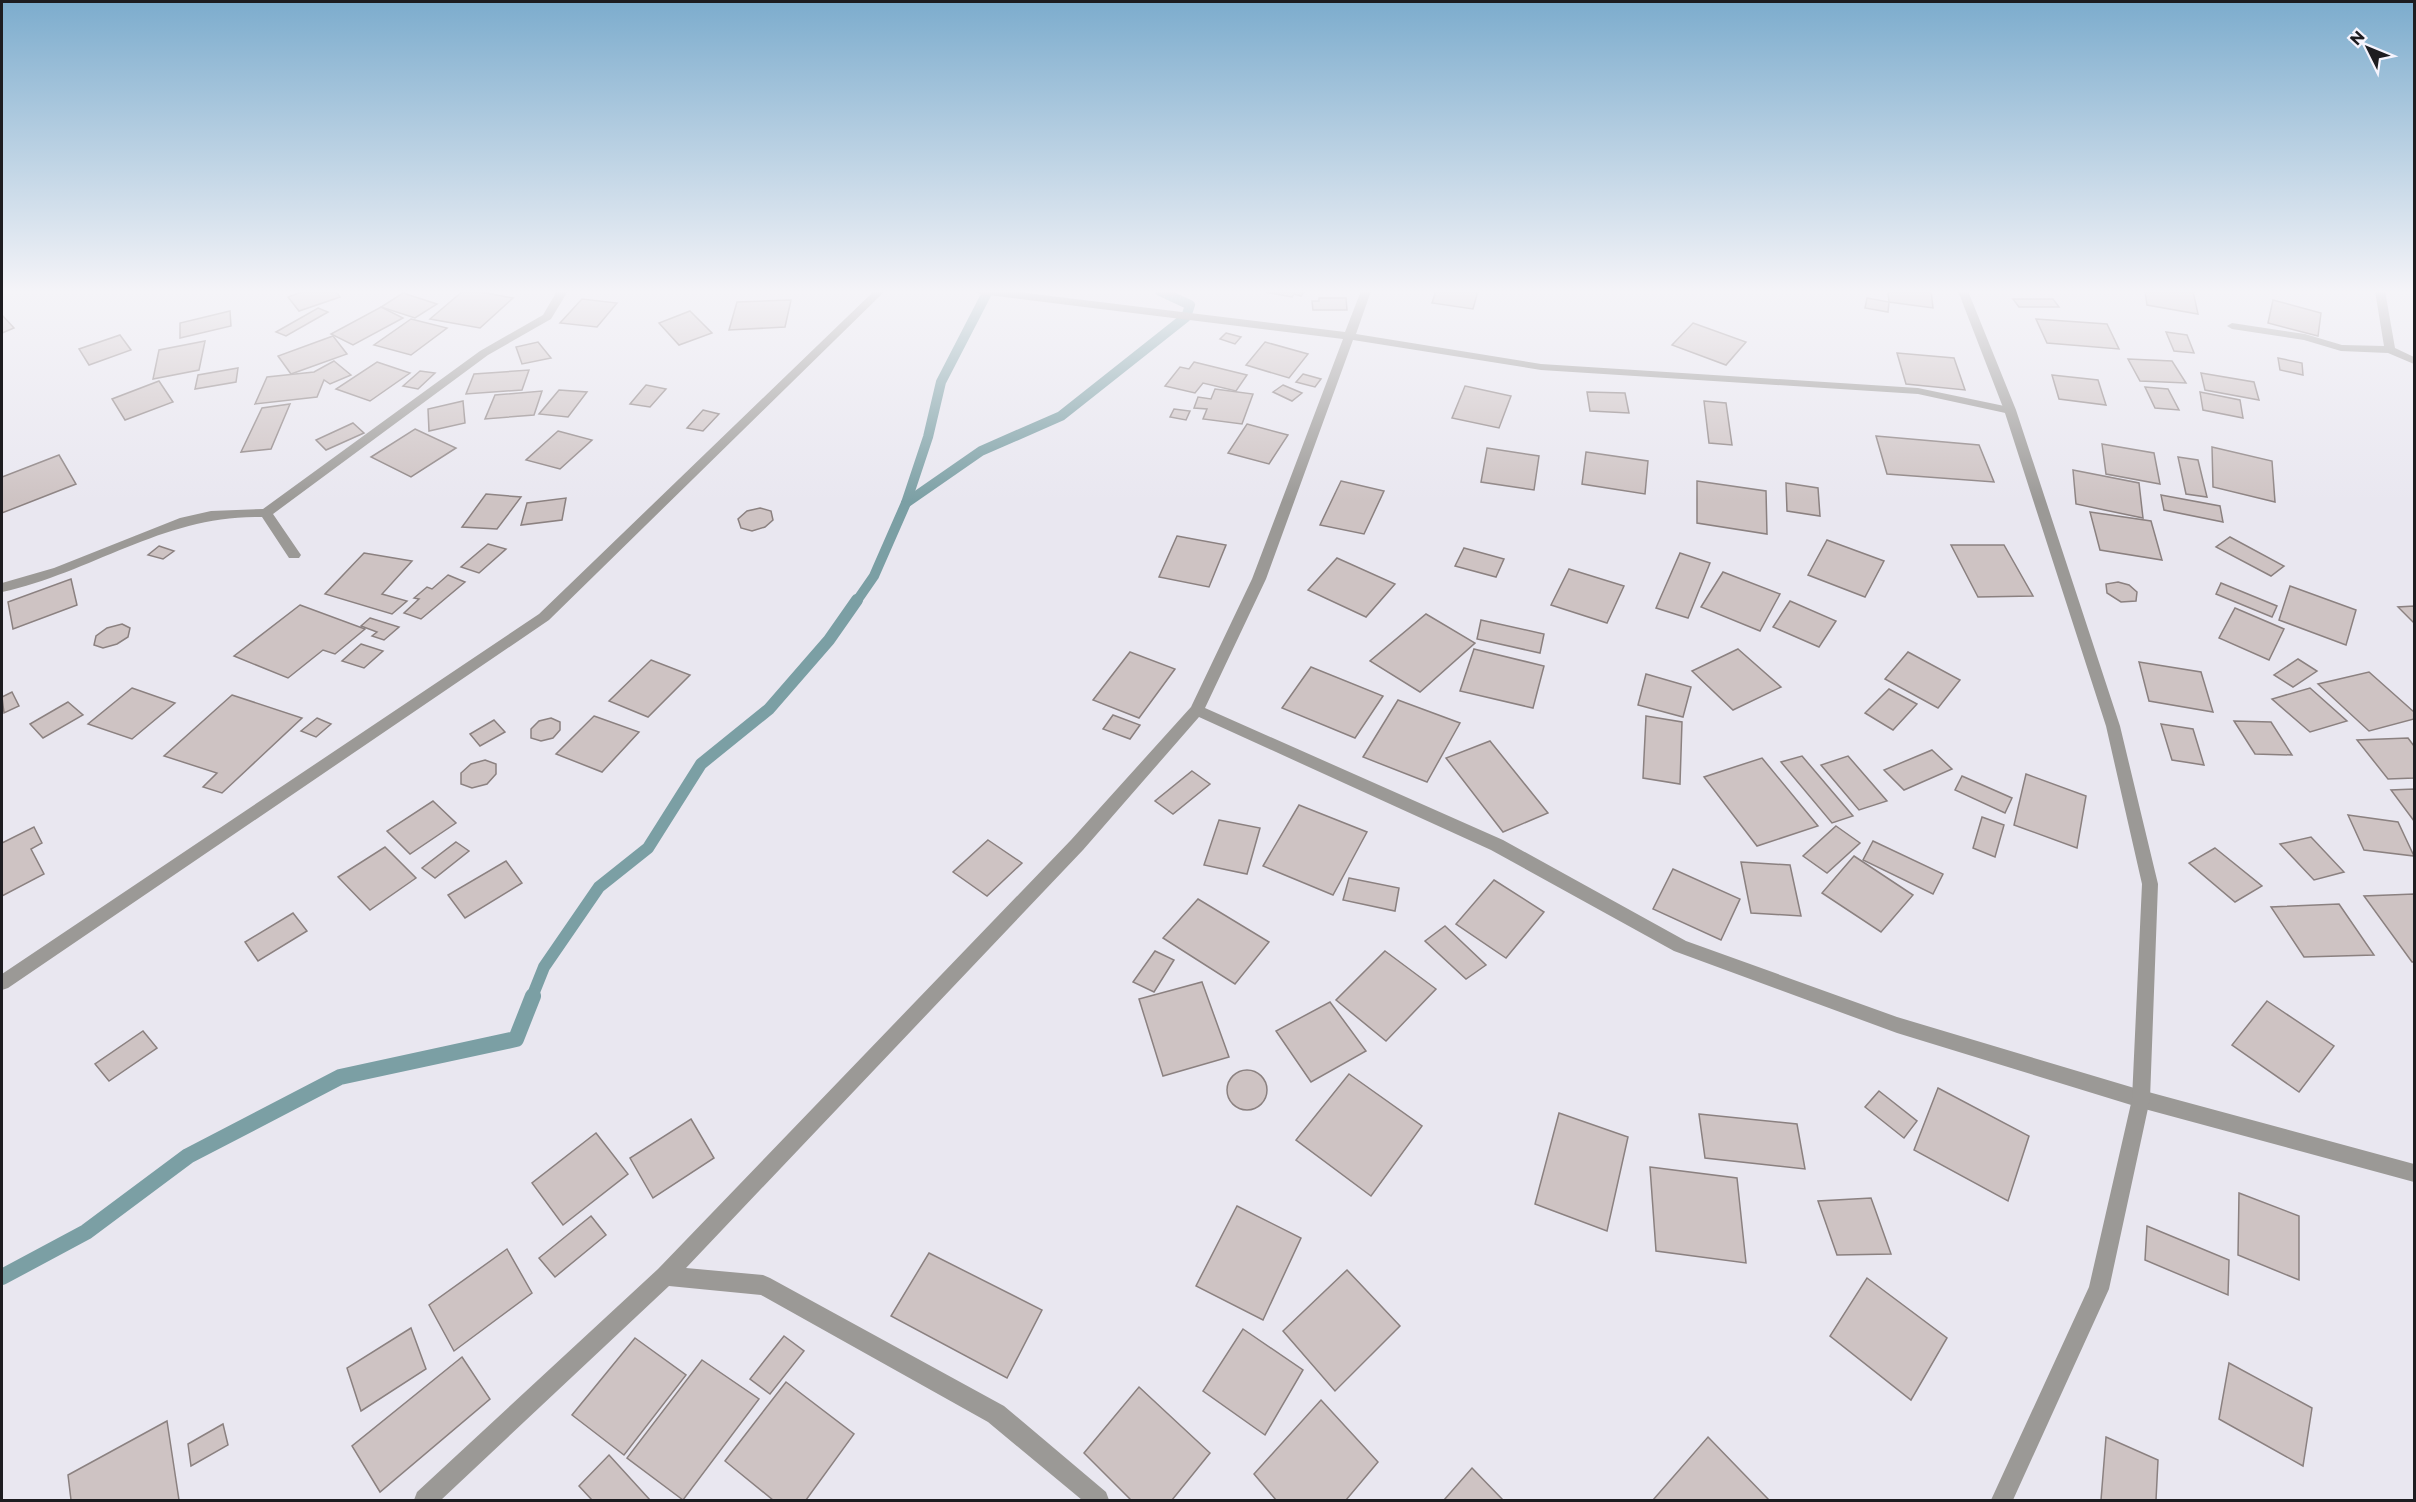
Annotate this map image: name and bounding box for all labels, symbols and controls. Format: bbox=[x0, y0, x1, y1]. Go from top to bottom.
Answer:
north arrow bbox=[2338, 18, 2398, 78]
text: N bbox=[2346, 27, 2369, 49]

